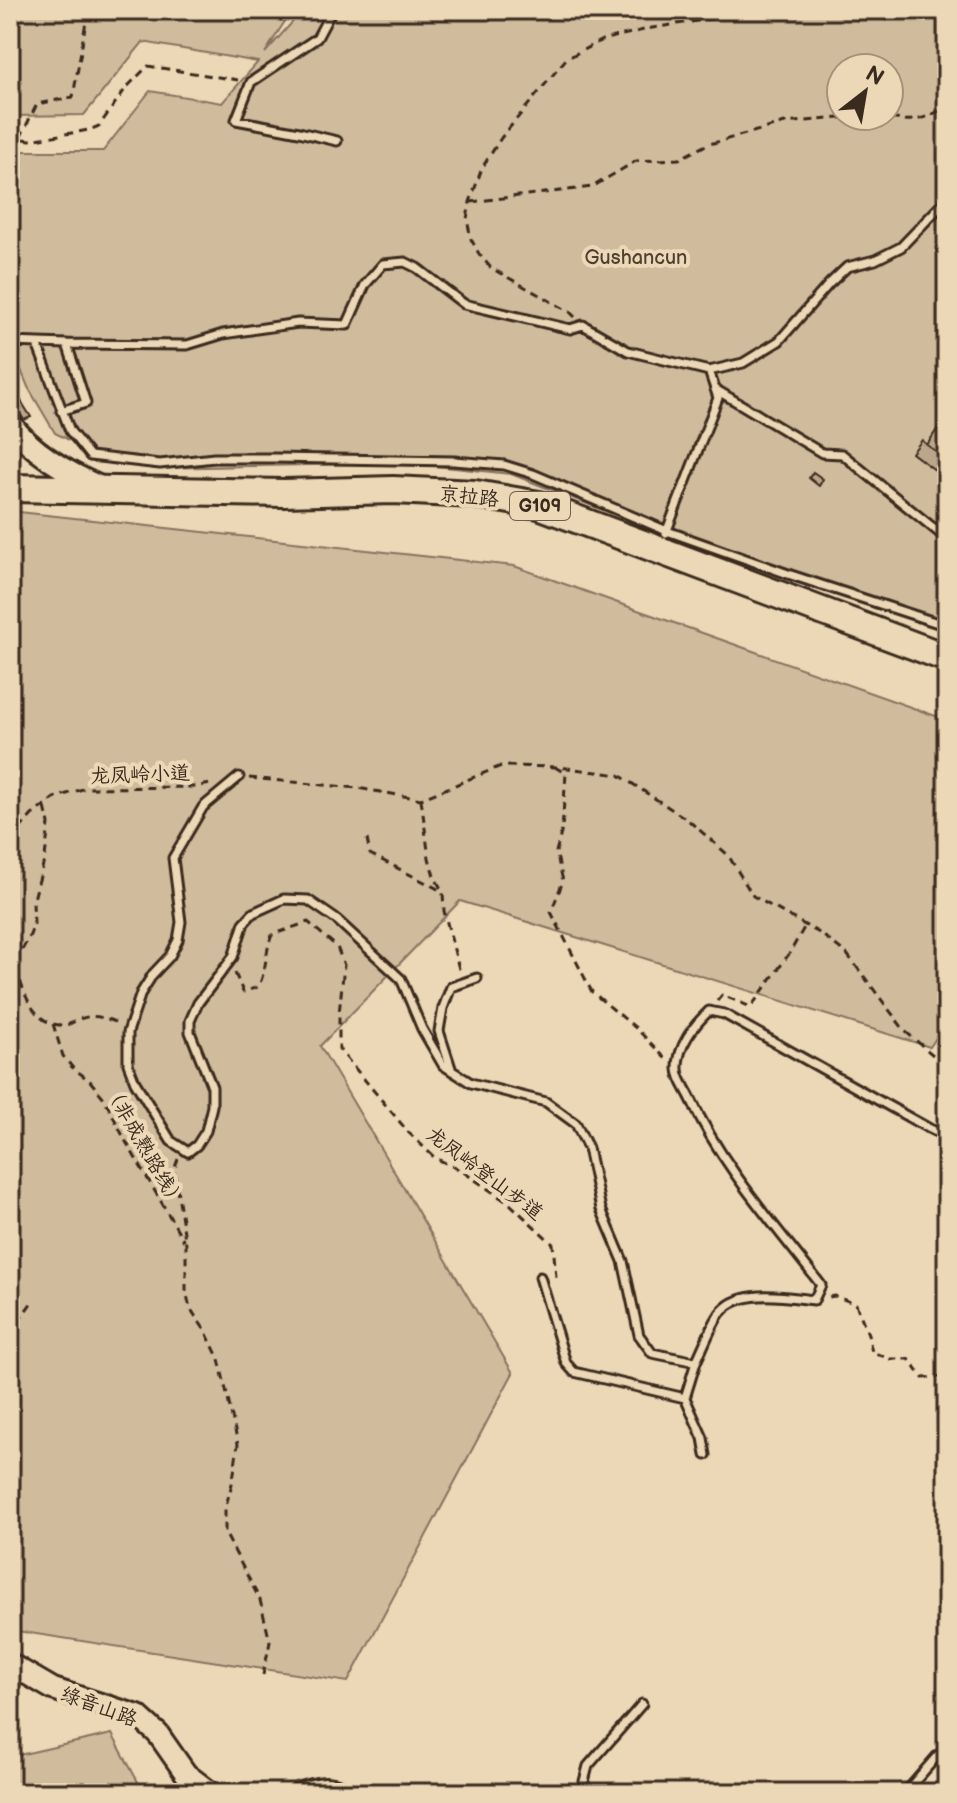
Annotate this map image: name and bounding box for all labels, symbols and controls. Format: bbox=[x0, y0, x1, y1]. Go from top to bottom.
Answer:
north arrow bbox=[825, 52, 905, 132]
text: N bbox=[860, 60, 889, 92]
park label: Gushancun bbox=[585, 246, 687, 270]
street label: 京拉路 bbox=[438, 482, 501, 512]
road number: G109 bbox=[510, 492, 570, 520]
street label: 龙凤岭小道 bbox=[90, 761, 190, 789]
street label: （非成熟路线） bbox=[99, 1080, 190, 1213]
street label: 龙凤岭登山步道 bbox=[421, 1122, 548, 1226]
street label: 绿音山路 bbox=[57, 1682, 141, 1732]

